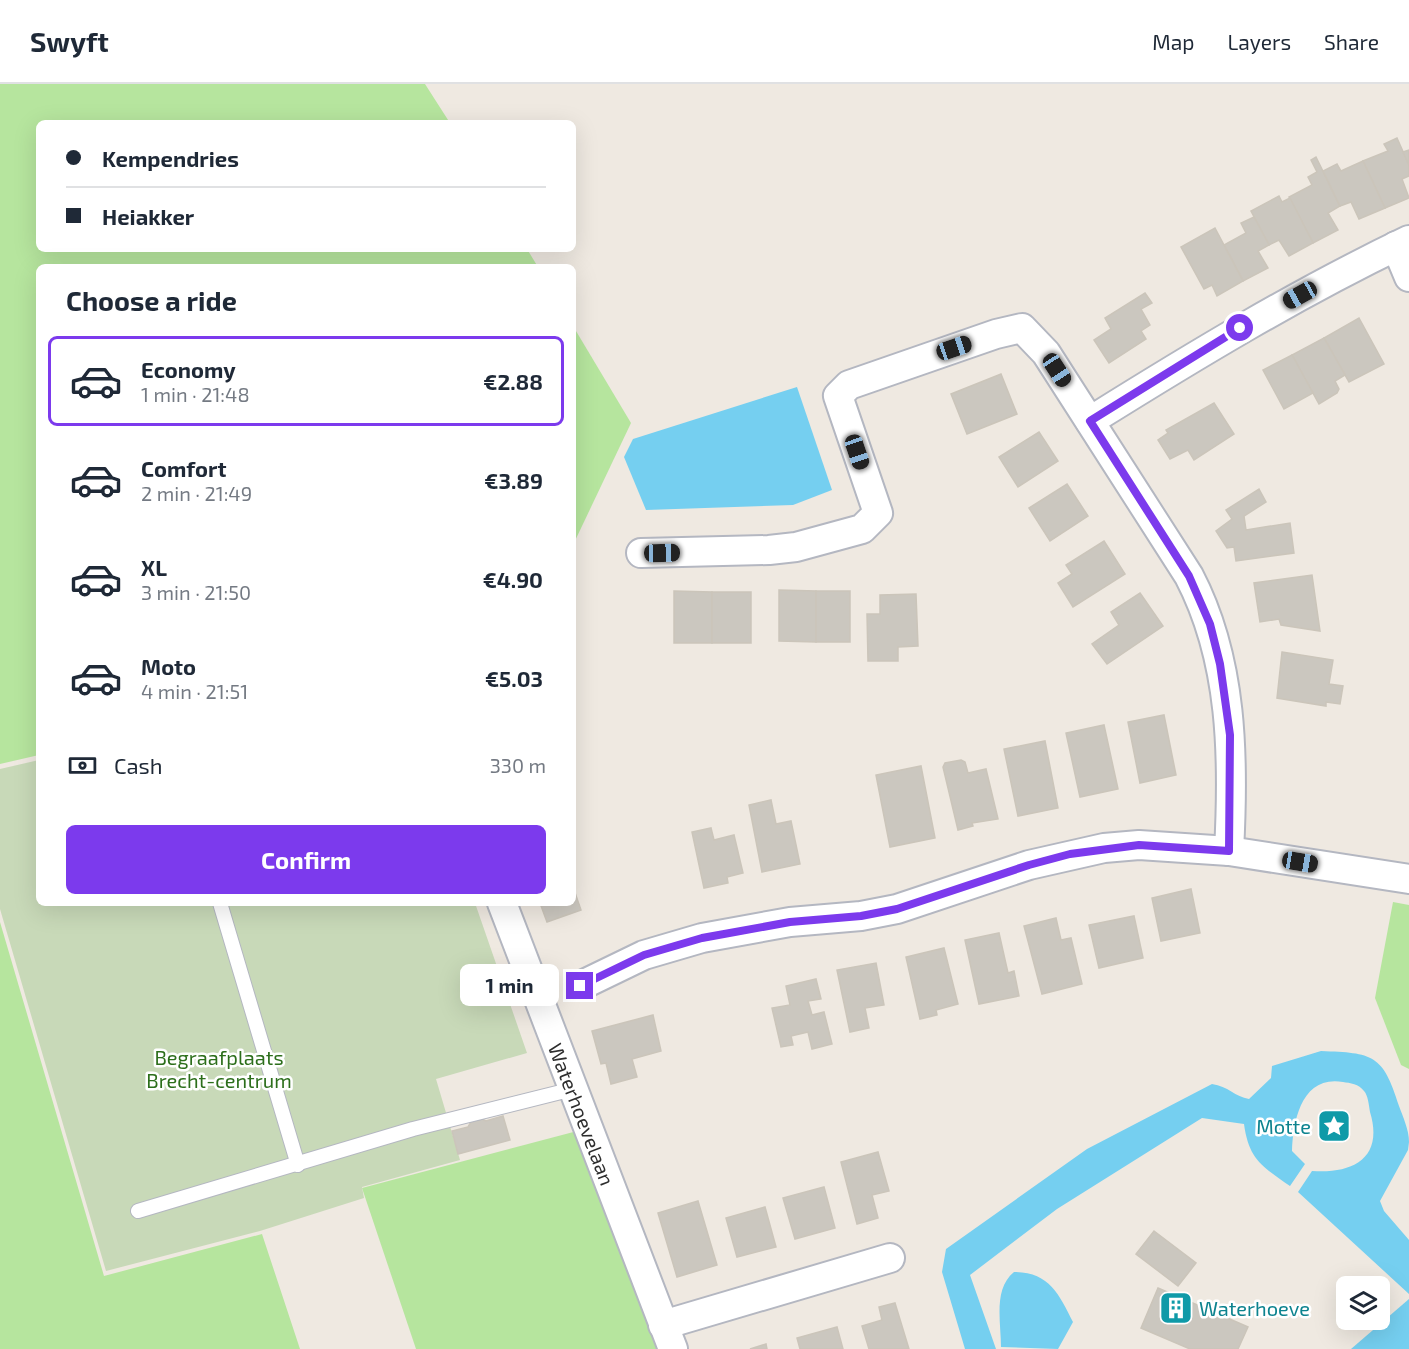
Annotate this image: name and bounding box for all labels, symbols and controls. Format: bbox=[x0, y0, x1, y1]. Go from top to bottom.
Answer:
text: Swyft bbox=[30, 24, 109, 58]
text: Map bbox=[1152, 29, 1194, 54]
text: Layers bbox=[1227, 29, 1291, 54]
text: Share bbox=[1324, 29, 1379, 54]
text: Kempendries bbox=[102, 145, 239, 171]
text: Heiakker bbox=[102, 203, 194, 229]
car bbox=[1280, 278, 1320, 312]
text: Choose a ride bbox=[66, 284, 237, 316]
route start bbox=[1226, 314, 1253, 341]
car bbox=[934, 334, 974, 362]
car bbox=[1040, 350, 1074, 390]
icon: car bbox=[69, 354, 123, 408]
text: Economy bbox=[141, 356, 236, 382]
text: €2.88 bbox=[483, 368, 543, 394]
text: 1 min · 21:48 bbox=[141, 382, 250, 406]
car bbox=[843, 432, 871, 472]
icon: car bbox=[69, 453, 123, 507]
text: Comfort bbox=[141, 455, 226, 481]
text: €3.89 bbox=[484, 467, 543, 493]
text: 2 min · 21:49 bbox=[141, 481, 252, 505]
car bbox=[644, 544, 680, 562]
icon: car bbox=[69, 552, 123, 606]
text: XL bbox=[141, 554, 167, 580]
text: €4.90 bbox=[483, 566, 543, 592]
text: 3 min · 21:50 bbox=[141, 580, 251, 604]
icon: car bbox=[69, 651, 123, 705]
text: Moto bbox=[141, 653, 196, 679]
text: €5.03 bbox=[485, 665, 543, 691]
text: 4 min · 21:51 bbox=[141, 679, 248, 703]
icon: cash bbox=[66, 749, 99, 782]
text: Cash bbox=[114, 752, 163, 778]
text: 330 m bbox=[490, 753, 546, 777]
button: Confirm bbox=[66, 825, 546, 894]
car bbox=[1281, 850, 1319, 874]
callout: 1 min bbox=[460, 965, 559, 1007]
route end bbox=[566, 972, 593, 999]
text: 1 min bbox=[485, 973, 534, 997]
street label: Waterhoevelaan bbox=[544, 1039, 620, 1189]
park label: Begraafplaats Brecht-centrum bbox=[146, 1045, 292, 1092]
place icon: Motte bbox=[1316, 1108, 1352, 1144]
place label: Motte bbox=[1256, 1114, 1311, 1138]
map controls bbox=[1336, 1276, 1390, 1330]
button: layers bbox=[1336, 1276, 1390, 1330]
building icon: Waterhoeve bbox=[1158, 1290, 1194, 1326]
place label: Waterhoeve bbox=[1199, 1296, 1310, 1320]

